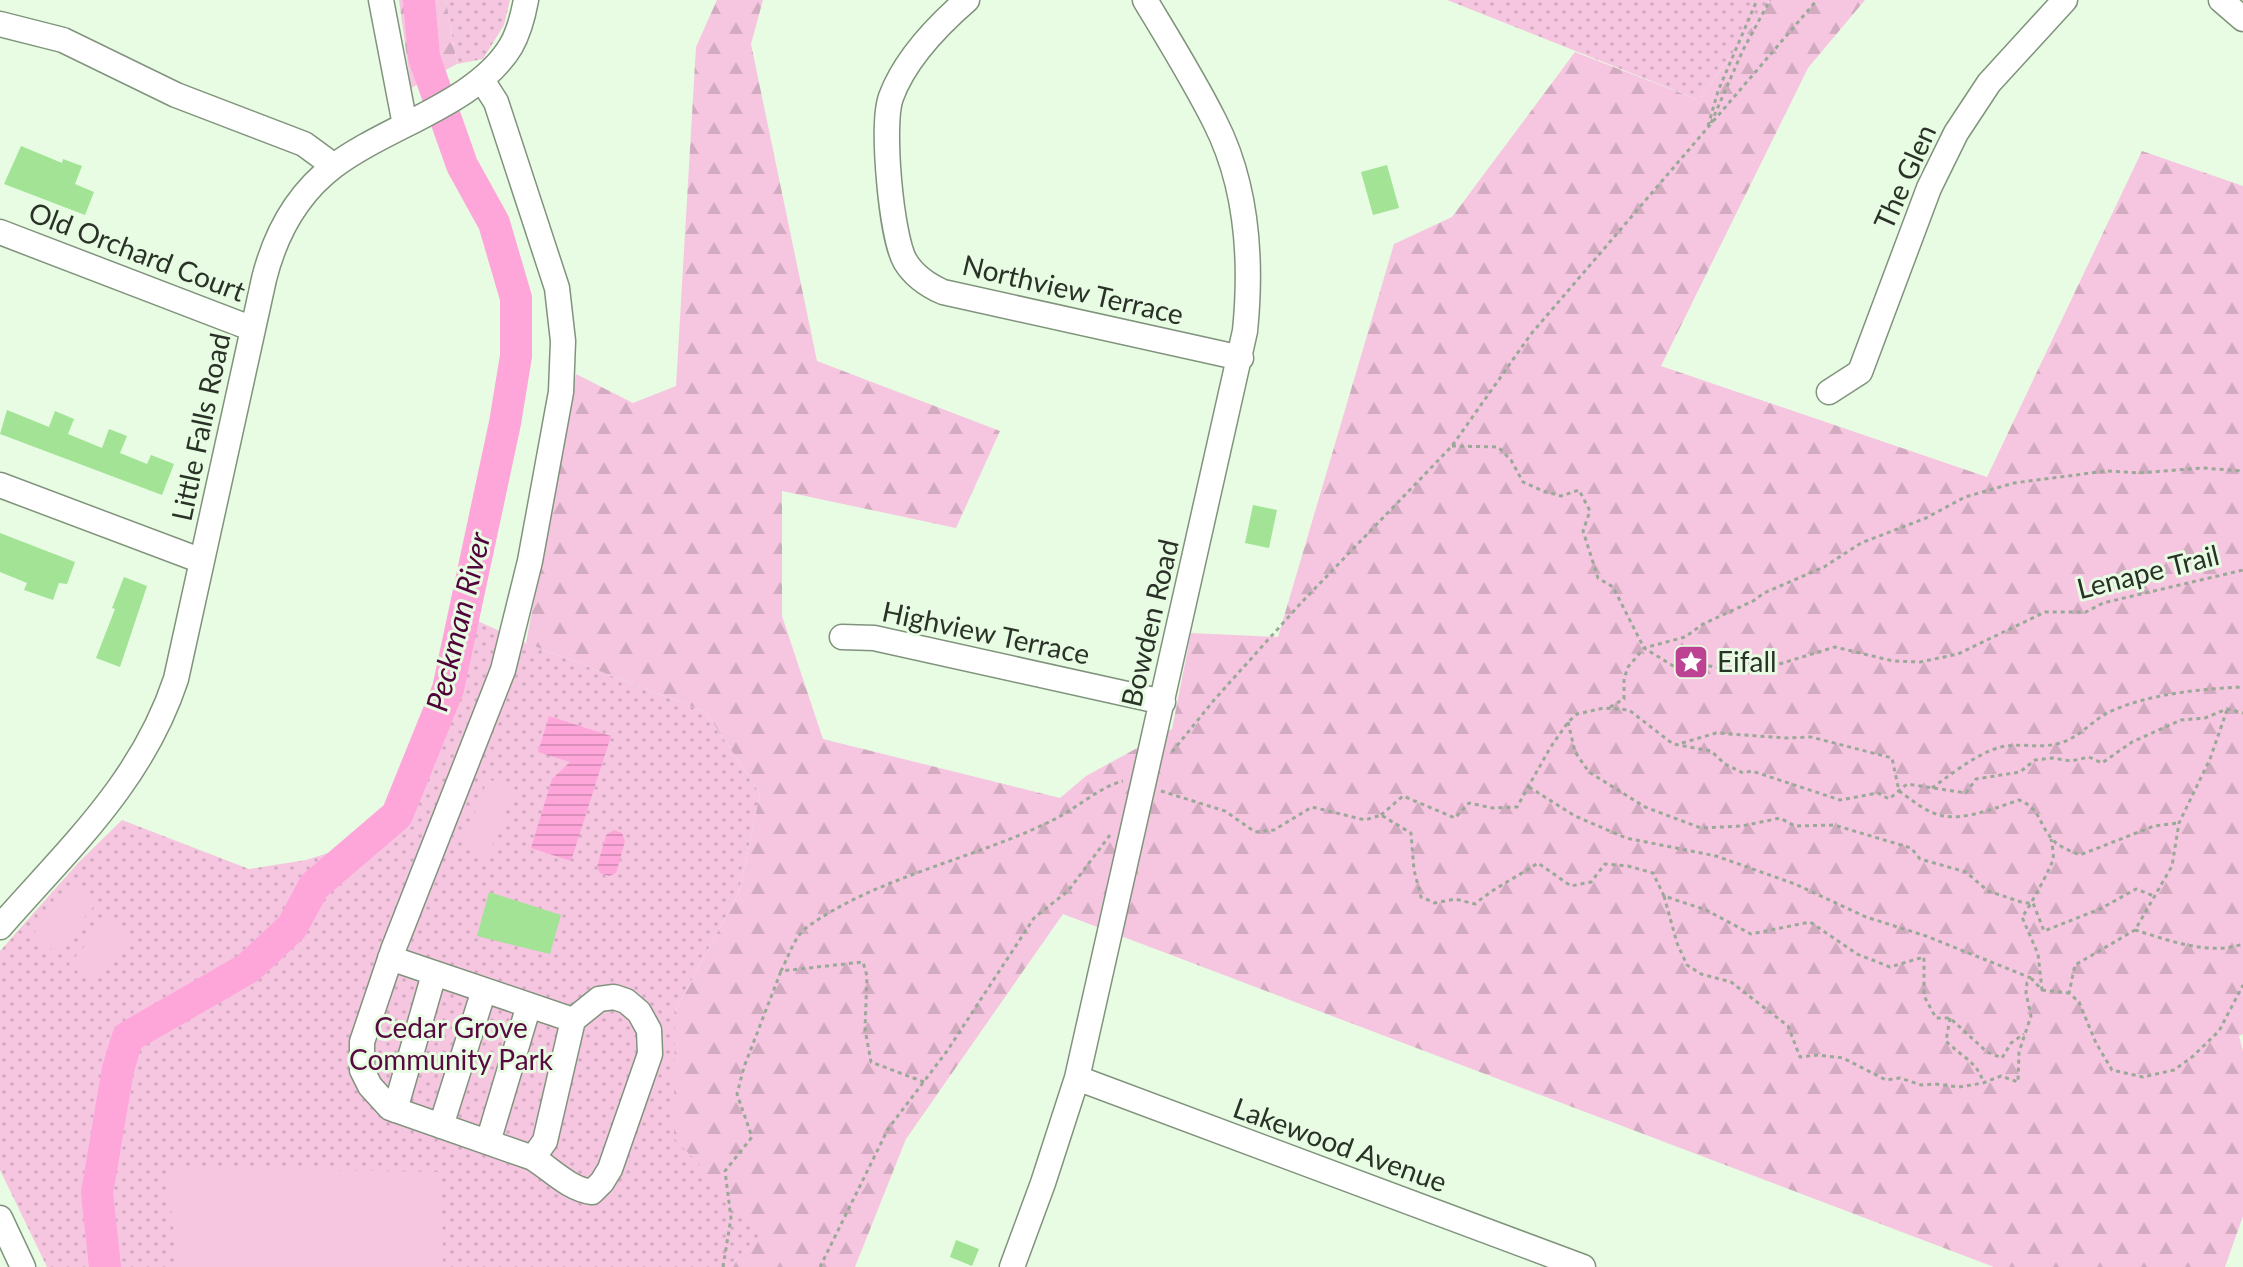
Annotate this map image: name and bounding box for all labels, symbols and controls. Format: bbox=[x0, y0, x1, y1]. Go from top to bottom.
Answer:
street label: The Glen bbox=[1866, 119, 1942, 234]
street label: Old Orchard Court bbox=[24, 194, 250, 308]
street label: Northview Terrace bbox=[959, 247, 1187, 331]
street label: Little Falls Road bbox=[164, 330, 237, 524]
water label: Peckman River bbox=[417, 528, 497, 715]
street label: Bowden Road bbox=[1113, 536, 1185, 710]
street label: Lenape Trail bbox=[2073, 537, 2222, 605]
street label: Highview Terrace bbox=[879, 593, 1093, 671]
place icon: Eifall bbox=[1672, 643, 1710, 681]
place label: Eifall bbox=[1717, 644, 1777, 678]
park label: Cedar Grove Community Park bbox=[349, 1010, 554, 1076]
street label: Lakewood Avenue bbox=[1229, 1090, 1452, 1198]

